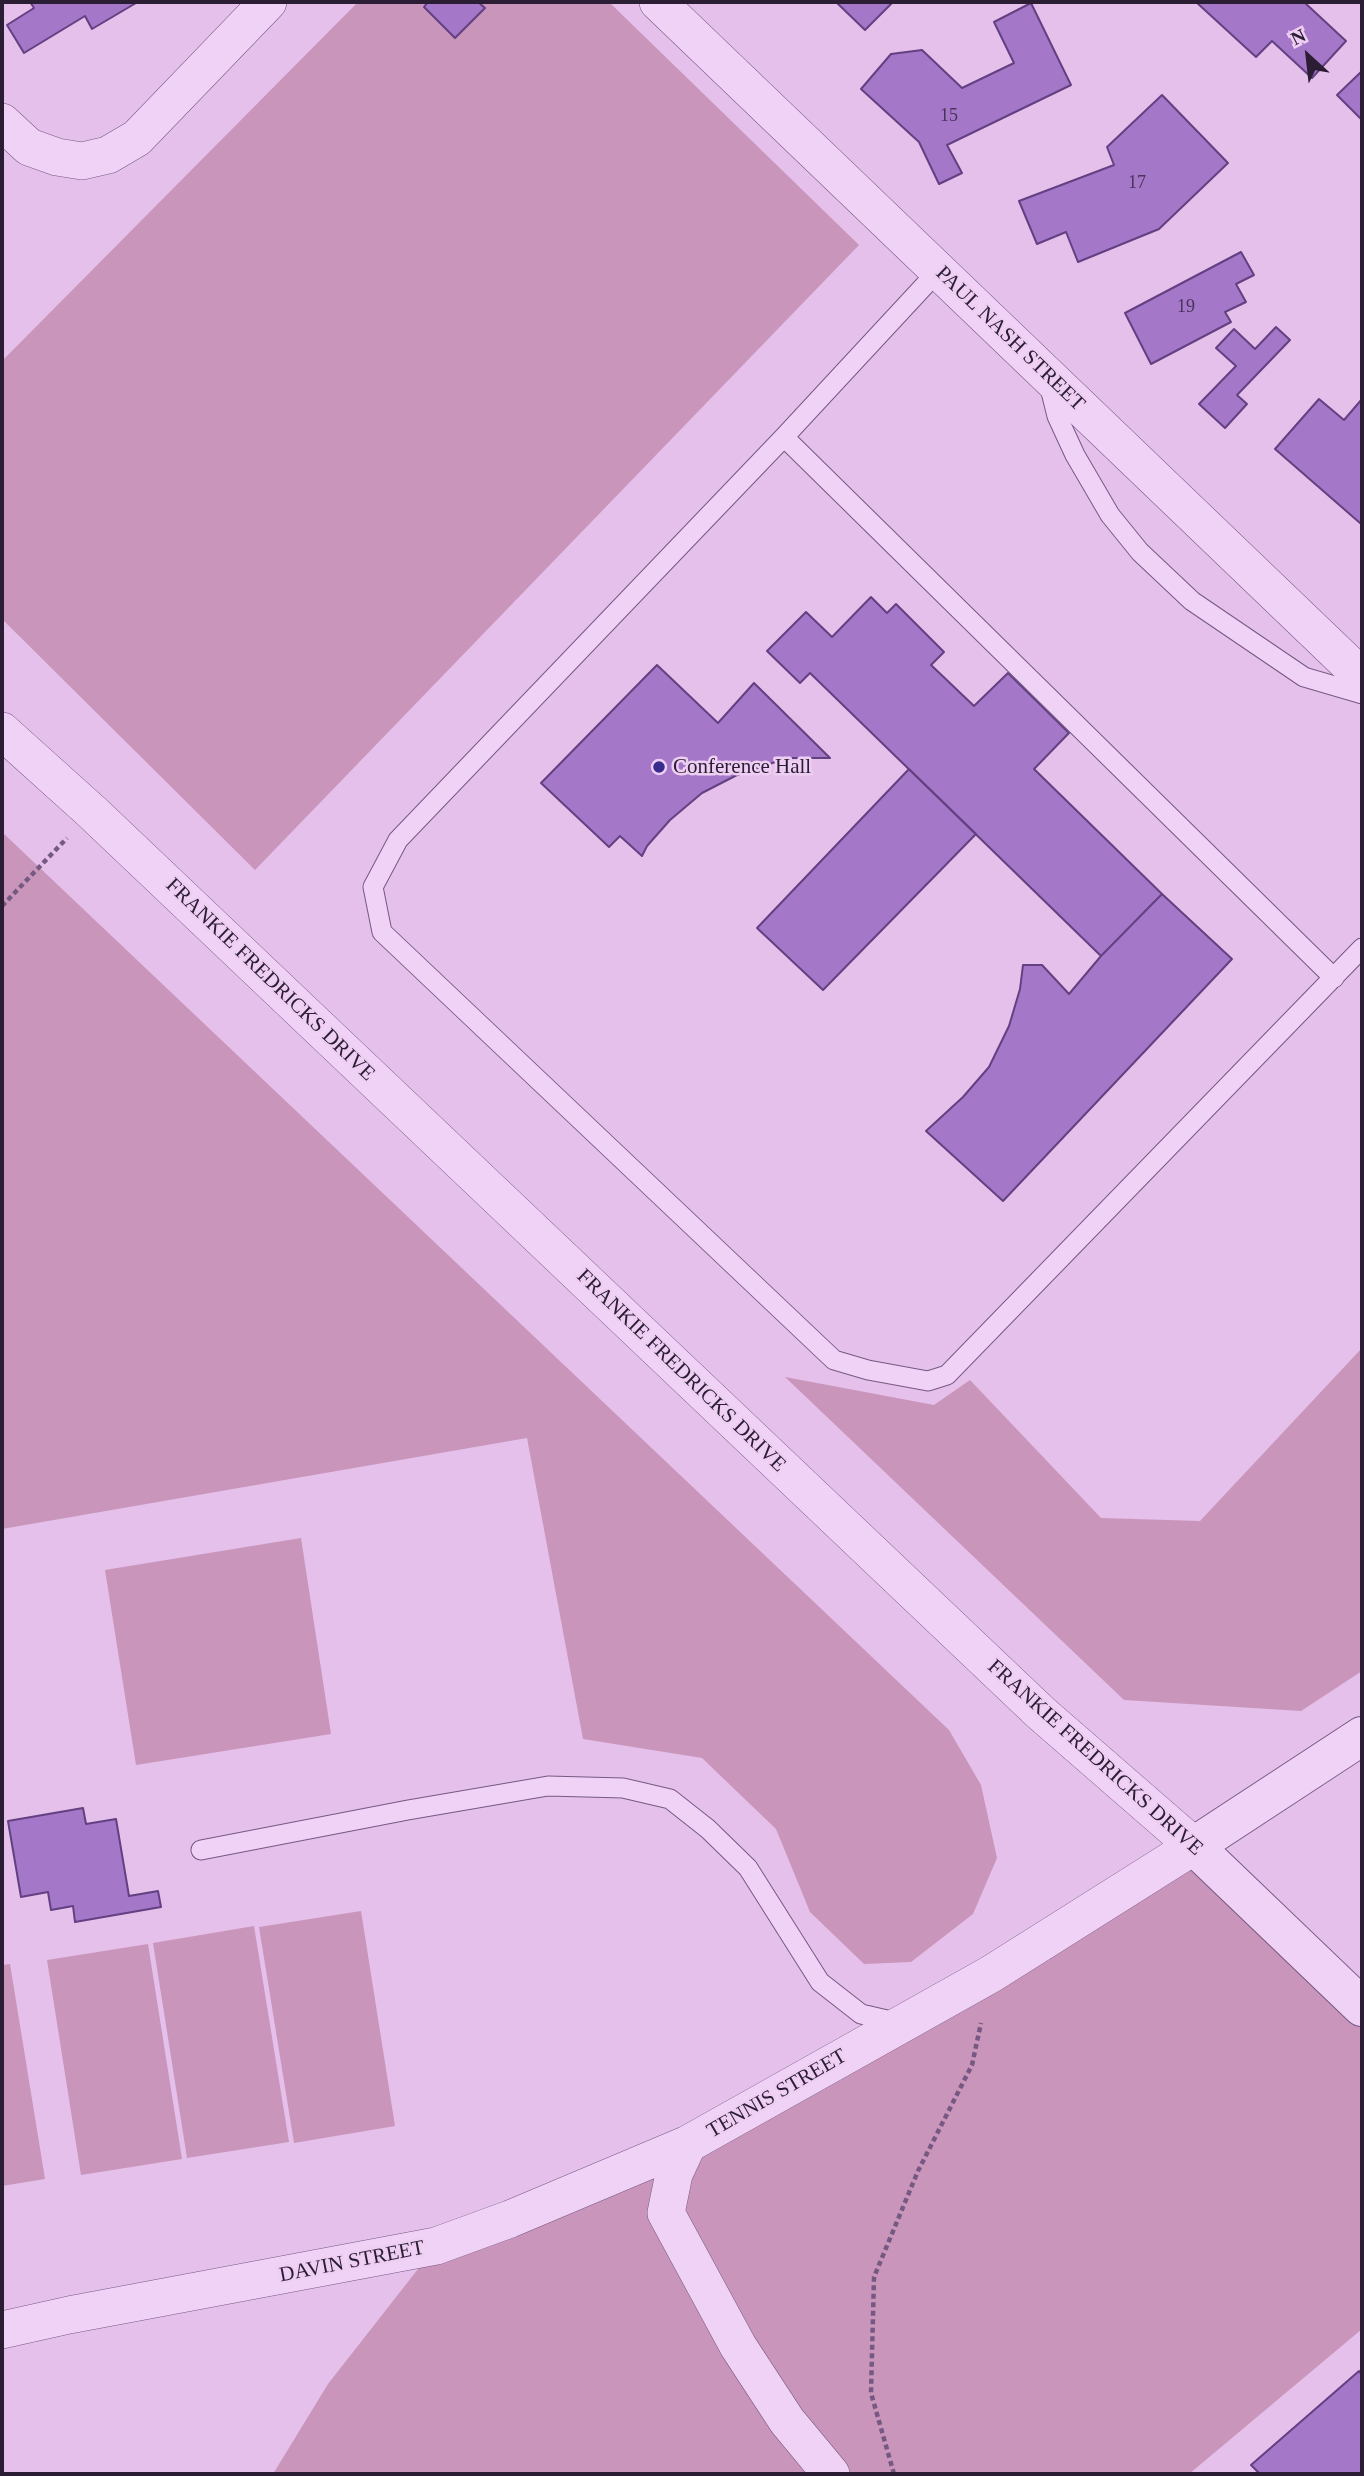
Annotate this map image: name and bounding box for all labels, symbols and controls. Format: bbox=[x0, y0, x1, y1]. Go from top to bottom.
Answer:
north arrow bbox=[1273, 21, 1343, 91]
text: N bbox=[1287, 24, 1309, 49]
house number: 15 bbox=[940, 105, 958, 127]
house number: 17 bbox=[1128, 172, 1146, 194]
street label: PAUL NASH STREET bbox=[930, 261, 1090, 417]
house number: 19 bbox=[1177, 296, 1195, 318]
place label: Conference Hall bbox=[673, 754, 811, 780]
marker: Conference Hall bbox=[651, 759, 667, 775]
street label: FRANKIE FREDRICKS DRIVE bbox=[160, 873, 380, 1087]
street label: FRANKIE FREDRICKS DRIVE bbox=[571, 1264, 791, 1478]
street label: FRANKIE FREDRICKS DRIVE bbox=[982, 1655, 1208, 1861]
street label: TENNIS STREET bbox=[703, 2044, 851, 2144]
street label: DAVIN STREET bbox=[277, 2236, 427, 2288]

